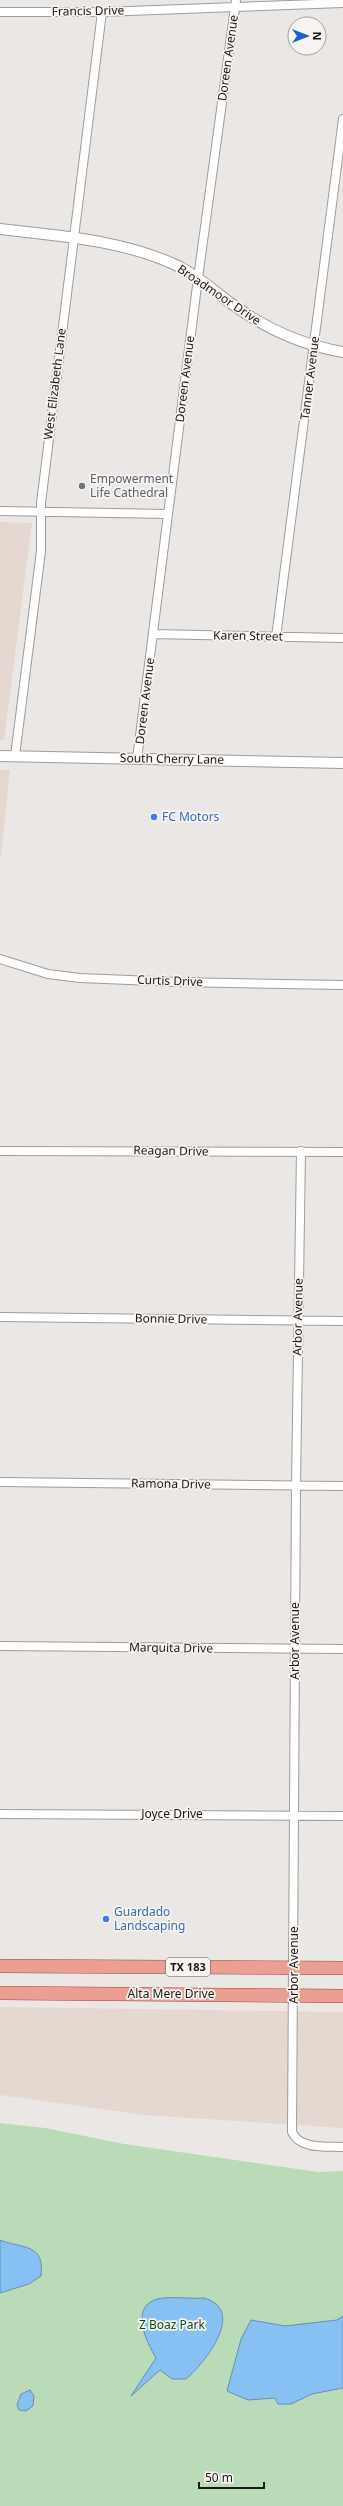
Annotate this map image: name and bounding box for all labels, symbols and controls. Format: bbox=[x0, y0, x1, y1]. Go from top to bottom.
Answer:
street label: Francis Drive bbox=[52, 1, 125, 20]
street label: Doreen Avenue bbox=[213, 13, 242, 102]
north arrow bbox=[287, 16, 327, 56]
text: N bbox=[310, 32, 325, 40]
street label: Broadmoor Drive bbox=[174, 260, 265, 329]
street label: West Elizabeth Lane bbox=[39, 327, 70, 441]
street label: Doreen Avenue bbox=[171, 335, 198, 423]
street label: Tanner Avenue bbox=[296, 335, 323, 421]
place label: Empowerment Life Cathedral bbox=[90, 470, 174, 501]
marker: Empowerment Life Cathedral bbox=[77, 481, 87, 491]
street label: Karen Street bbox=[213, 626, 284, 645]
street label: Doreen Avenue bbox=[131, 657, 158, 745]
street label: South Cherry Lane bbox=[120, 749, 225, 768]
place label: FC Motors bbox=[162, 808, 220, 825]
marker: FC Motors bbox=[149, 812, 159, 822]
street label: Curtis Drive bbox=[137, 971, 203, 990]
street label: Reagan Drive bbox=[133, 1141, 209, 1160]
street label: Arbor Avenue bbox=[288, 1278, 307, 1356]
street label: Bonnie Drive bbox=[135, 1309, 208, 1328]
street label: Ramona Drive bbox=[131, 1474, 211, 1493]
street label: Arbor Avenue bbox=[286, 1602, 303, 1680]
street label: Marquita Drive bbox=[129, 1638, 213, 1657]
street label: Joyce Drive bbox=[140, 1805, 203, 1822]
place label: Guardado Landscaping bbox=[114, 1903, 185, 1934]
marker: Guardado Landscaping bbox=[101, 1914, 111, 1924]
street label: Arbor Avenue bbox=[285, 1926, 302, 2004]
road number: TX 183 bbox=[166, 1958, 210, 1976]
street label: Alta Mere Drive bbox=[128, 1985, 215, 2002]
park label: Z Boaz Park bbox=[139, 2316, 206, 2333]
scale bar bbox=[199, 2464, 264, 2490]
text: 50 m bbox=[205, 2469, 233, 2486]

